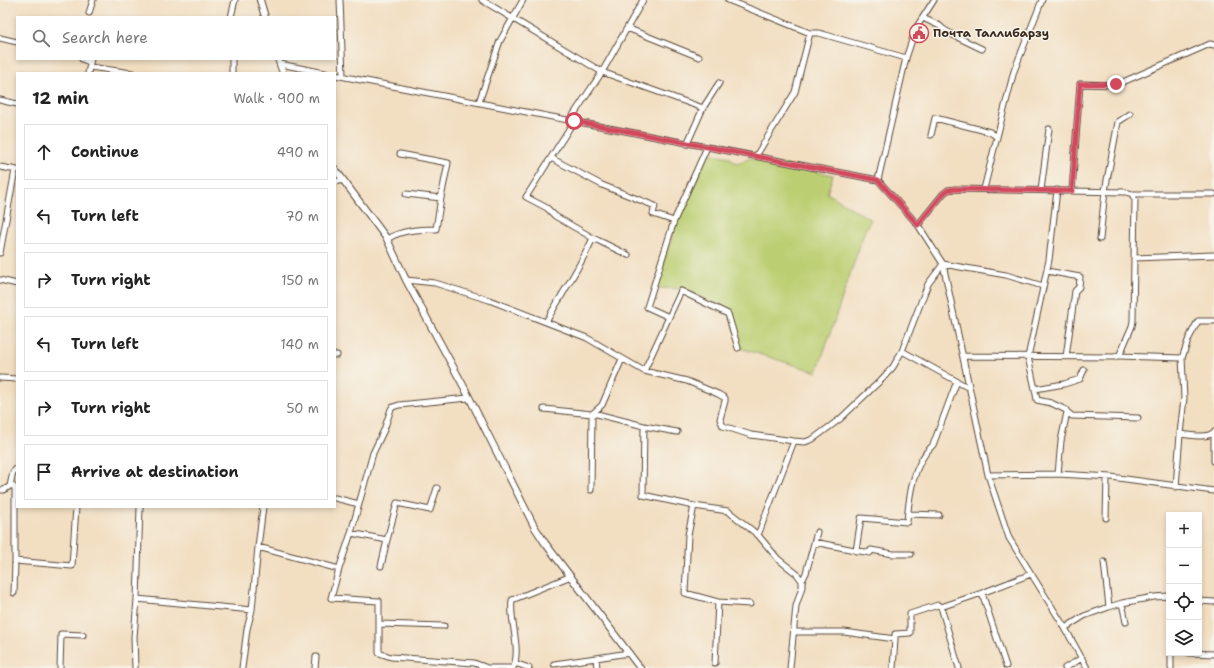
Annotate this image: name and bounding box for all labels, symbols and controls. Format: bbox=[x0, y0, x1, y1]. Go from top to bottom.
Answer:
search box bbox=[16, 16, 336, 60]
public building icon: Почта Таллибарзу bbox=[908, 22, 930, 44]
place label: Почта Таллибарзу bbox=[933, 25, 1049, 41]
icon: search bbox=[30, 27, 52, 49]
text: Search here bbox=[62, 28, 148, 48]
route end bbox=[1107, 75, 1125, 93]
text: 12 min bbox=[32, 87, 89, 109]
text: Walk · 900 m bbox=[233, 90, 320, 107]
route start bbox=[565, 112, 583, 130]
icon: ahead bbox=[33, 141, 55, 163]
text: Continue bbox=[71, 142, 139, 162]
text: 490 m bbox=[277, 144, 319, 161]
icon: left bbox=[33, 205, 55, 227]
text: Turn left bbox=[71, 206, 139, 226]
text: 70 m bbox=[285, 208, 319, 225]
icon: right bbox=[33, 269, 55, 291]
text: Turn right bbox=[71, 270, 151, 290]
text: 150 m bbox=[281, 272, 319, 289]
icon: left bbox=[33, 333, 55, 355]
text: Turn left bbox=[71, 334, 139, 354]
text: 140 m bbox=[280, 336, 319, 353]
icon: right bbox=[33, 397, 55, 419]
text: Turn right bbox=[71, 398, 151, 418]
text: 50 m bbox=[286, 400, 319, 417]
icon: arrive bbox=[33, 461, 55, 483]
text: Arrive at destination bbox=[71, 462, 239, 482]
map controls bbox=[1166, 512, 1202, 656]
button: + bbox=[1166, 512, 1202, 548]
button: − bbox=[1166, 548, 1202, 584]
button: locate bbox=[1166, 584, 1202, 620]
button: layers bbox=[1166, 620, 1202, 656]

